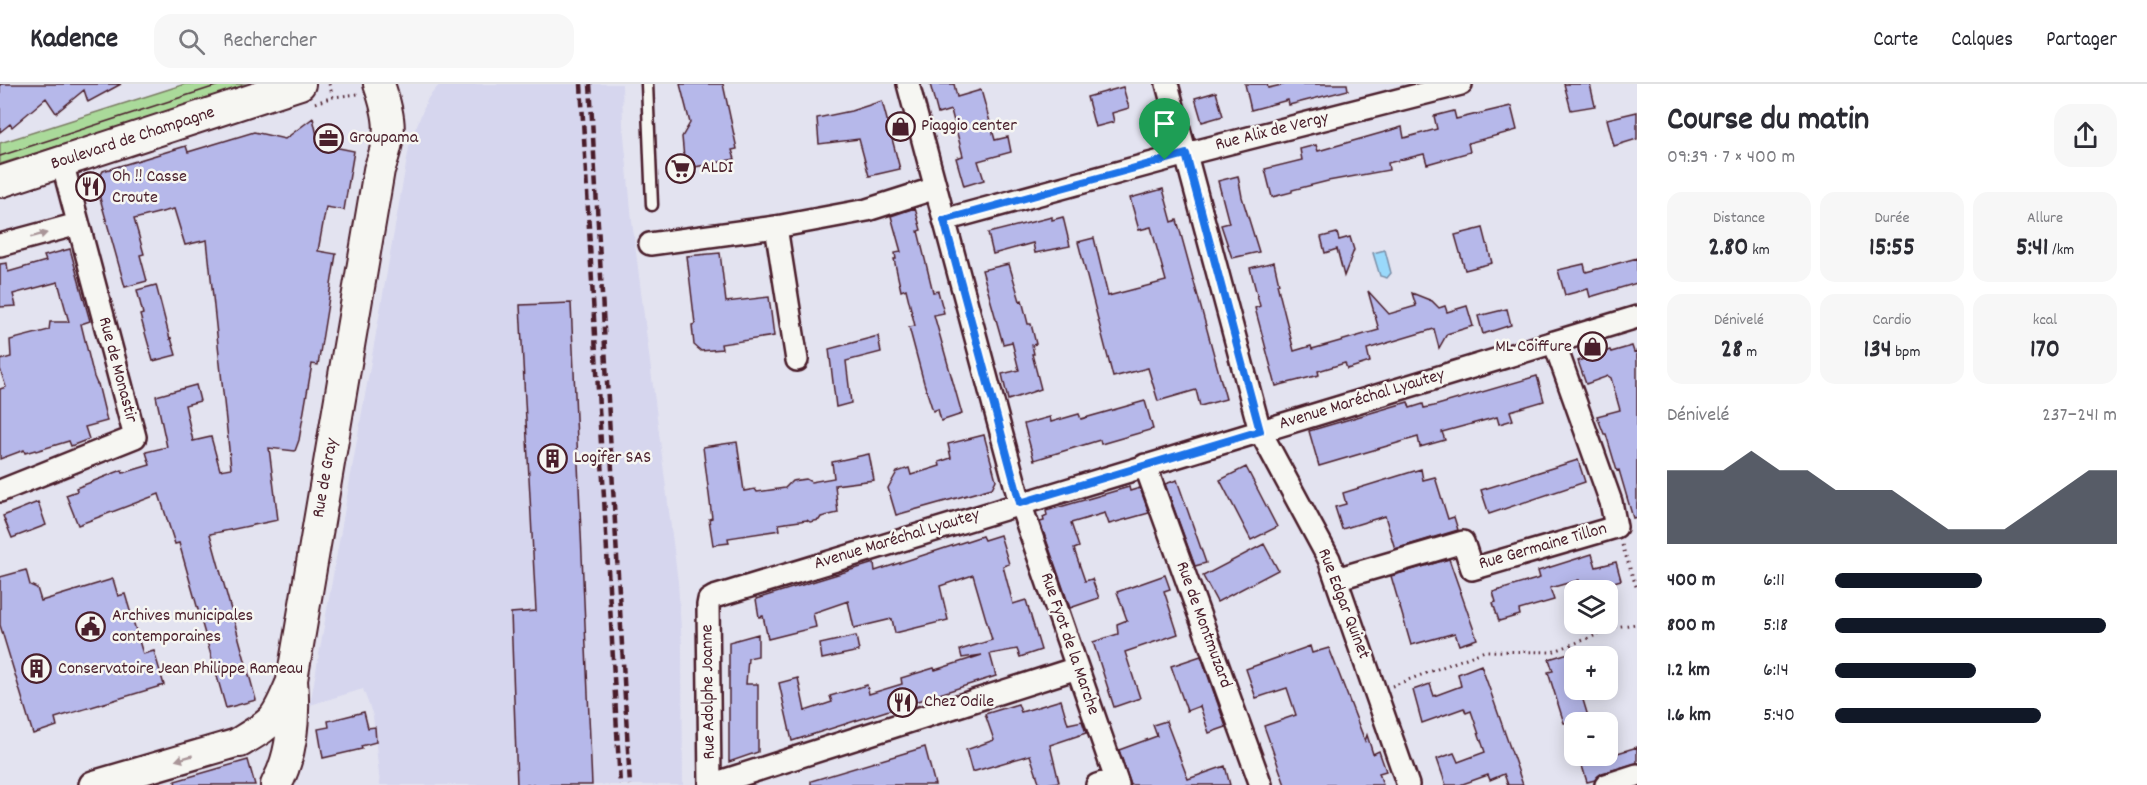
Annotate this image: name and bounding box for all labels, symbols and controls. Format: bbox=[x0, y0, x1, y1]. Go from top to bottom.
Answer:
search box bbox=[154, 14, 574, 68]
text: Kadence bbox=[30, 21, 118, 61]
icon: search bbox=[175, 25, 208, 58]
text: Rechercher bbox=[223, 26, 317, 57]
text: Carte bbox=[1873, 26, 1918, 56]
text: Calques bbox=[1951, 26, 2013, 56]
text: Partager bbox=[2046, 26, 2117, 56]
pin bbox=[1139, 98, 1190, 160]
text: Course du matin bbox=[1667, 98, 1869, 145]
street label: Boulevard de Champagne bbox=[48, 101, 218, 177]
button: share bbox=[2054, 104, 2117, 167]
street label: Rue Alix de Vergy bbox=[1213, 106, 1332, 158]
icon: arrive bbox=[1148, 107, 1181, 140]
shop icon: Piaggio center bbox=[884, 110, 916, 142]
place label: Piaggio center bbox=[921, 114, 1017, 139]
office icon: Groupama bbox=[312, 122, 344, 154]
place label: Groupama bbox=[349, 126, 419, 151]
text: 09:39 · 7 × 400 m bbox=[1667, 144, 1795, 172]
supermarket icon: ALDI bbox=[664, 152, 696, 184]
place label: ALDI bbox=[701, 156, 733, 181]
place label: Oh !! Casse Croute bbox=[112, 165, 187, 211]
restaurant icon: Oh !! Casse Croute bbox=[75, 171, 107, 203]
text: Distance bbox=[1713, 207, 1765, 230]
text: Durée bbox=[1874, 207, 1910, 230]
text: Allure bbox=[2027, 207, 2063, 230]
one-way arrow bbox=[30, 229, 48, 239]
text: 2.80 bbox=[1708, 230, 1749, 267]
text: 15:55 bbox=[1869, 230, 1915, 267]
text: 5:41 bbox=[2016, 230, 2049, 267]
text: km bbox=[1749, 239, 1770, 262]
text: /km bbox=[2049, 239, 2074, 262]
text: Dénivelé bbox=[1714, 309, 1764, 332]
text: Cardio bbox=[1873, 309, 1911, 332]
text: kcal bbox=[2033, 309, 2057, 332]
street label: Rue de Monastir bbox=[91, 314, 143, 426]
shop icon: ML Coiffure bbox=[1577, 331, 1609, 363]
text: 28 bbox=[1721, 332, 1743, 369]
text: 134 bbox=[1864, 332, 1892, 369]
text: 170 bbox=[2030, 332, 2060, 369]
place label: ML Coiffure bbox=[1495, 335, 1572, 360]
text: m bbox=[1743, 341, 1757, 364]
text: bpm bbox=[1892, 341, 1921, 364]
street label: Avenue Maréchal Lyautey bbox=[1276, 363, 1448, 437]
text: Dénivelé bbox=[1667, 402, 1729, 430]
text: 237–241 m bbox=[2042, 402, 2117, 430]
street label: Rue de Gray bbox=[307, 435, 345, 520]
building icon: Logifer SAS bbox=[537, 442, 569, 474]
place label: Logifer SAS bbox=[574, 446, 651, 471]
street label: Avenue Maréchal Lyautey bbox=[811, 503, 983, 577]
street label: Rue Germaine Tillon bbox=[1476, 517, 1610, 577]
street label: Rue Edgar Quinet bbox=[1310, 545, 1376, 663]
street label: Rue de Montmuzard bbox=[1168, 558, 1238, 692]
text: 400 m bbox=[1667, 567, 1715, 595]
text: 6:11 bbox=[1763, 567, 1785, 595]
street label: Rue Fyot de la Marche bbox=[1033, 569, 1105, 719]
map controls bbox=[1564, 580, 1618, 766]
button: layers bbox=[1564, 580, 1618, 634]
place label: Archives municipales contemporaines bbox=[112, 604, 253, 650]
public building icon: Archives municipales contemporaines bbox=[75, 610, 107, 642]
text: 800 m bbox=[1667, 612, 1715, 640]
text: 5:18 bbox=[1763, 612, 1788, 640]
street label: Rue Adolphe Joanne bbox=[695, 624, 723, 760]
button: + bbox=[1564, 646, 1618, 700]
building icon: Conservatoire Jean Philippe Rameau bbox=[21, 653, 53, 685]
place label: Conservatoire Jean Philippe Rameau bbox=[58, 657, 303, 682]
text: 1.2 km bbox=[1667, 657, 1710, 685]
text: 6:14 bbox=[1763, 657, 1789, 685]
restaurant icon: Chez Odile bbox=[887, 686, 919, 718]
place label: Chez Odile bbox=[924, 690, 994, 715]
text: 1.6 km bbox=[1667, 702, 1711, 730]
text: 5:40 bbox=[1763, 702, 1795, 730]
button: − bbox=[1564, 712, 1618, 766]
one-way arrow bbox=[175, 754, 193, 764]

